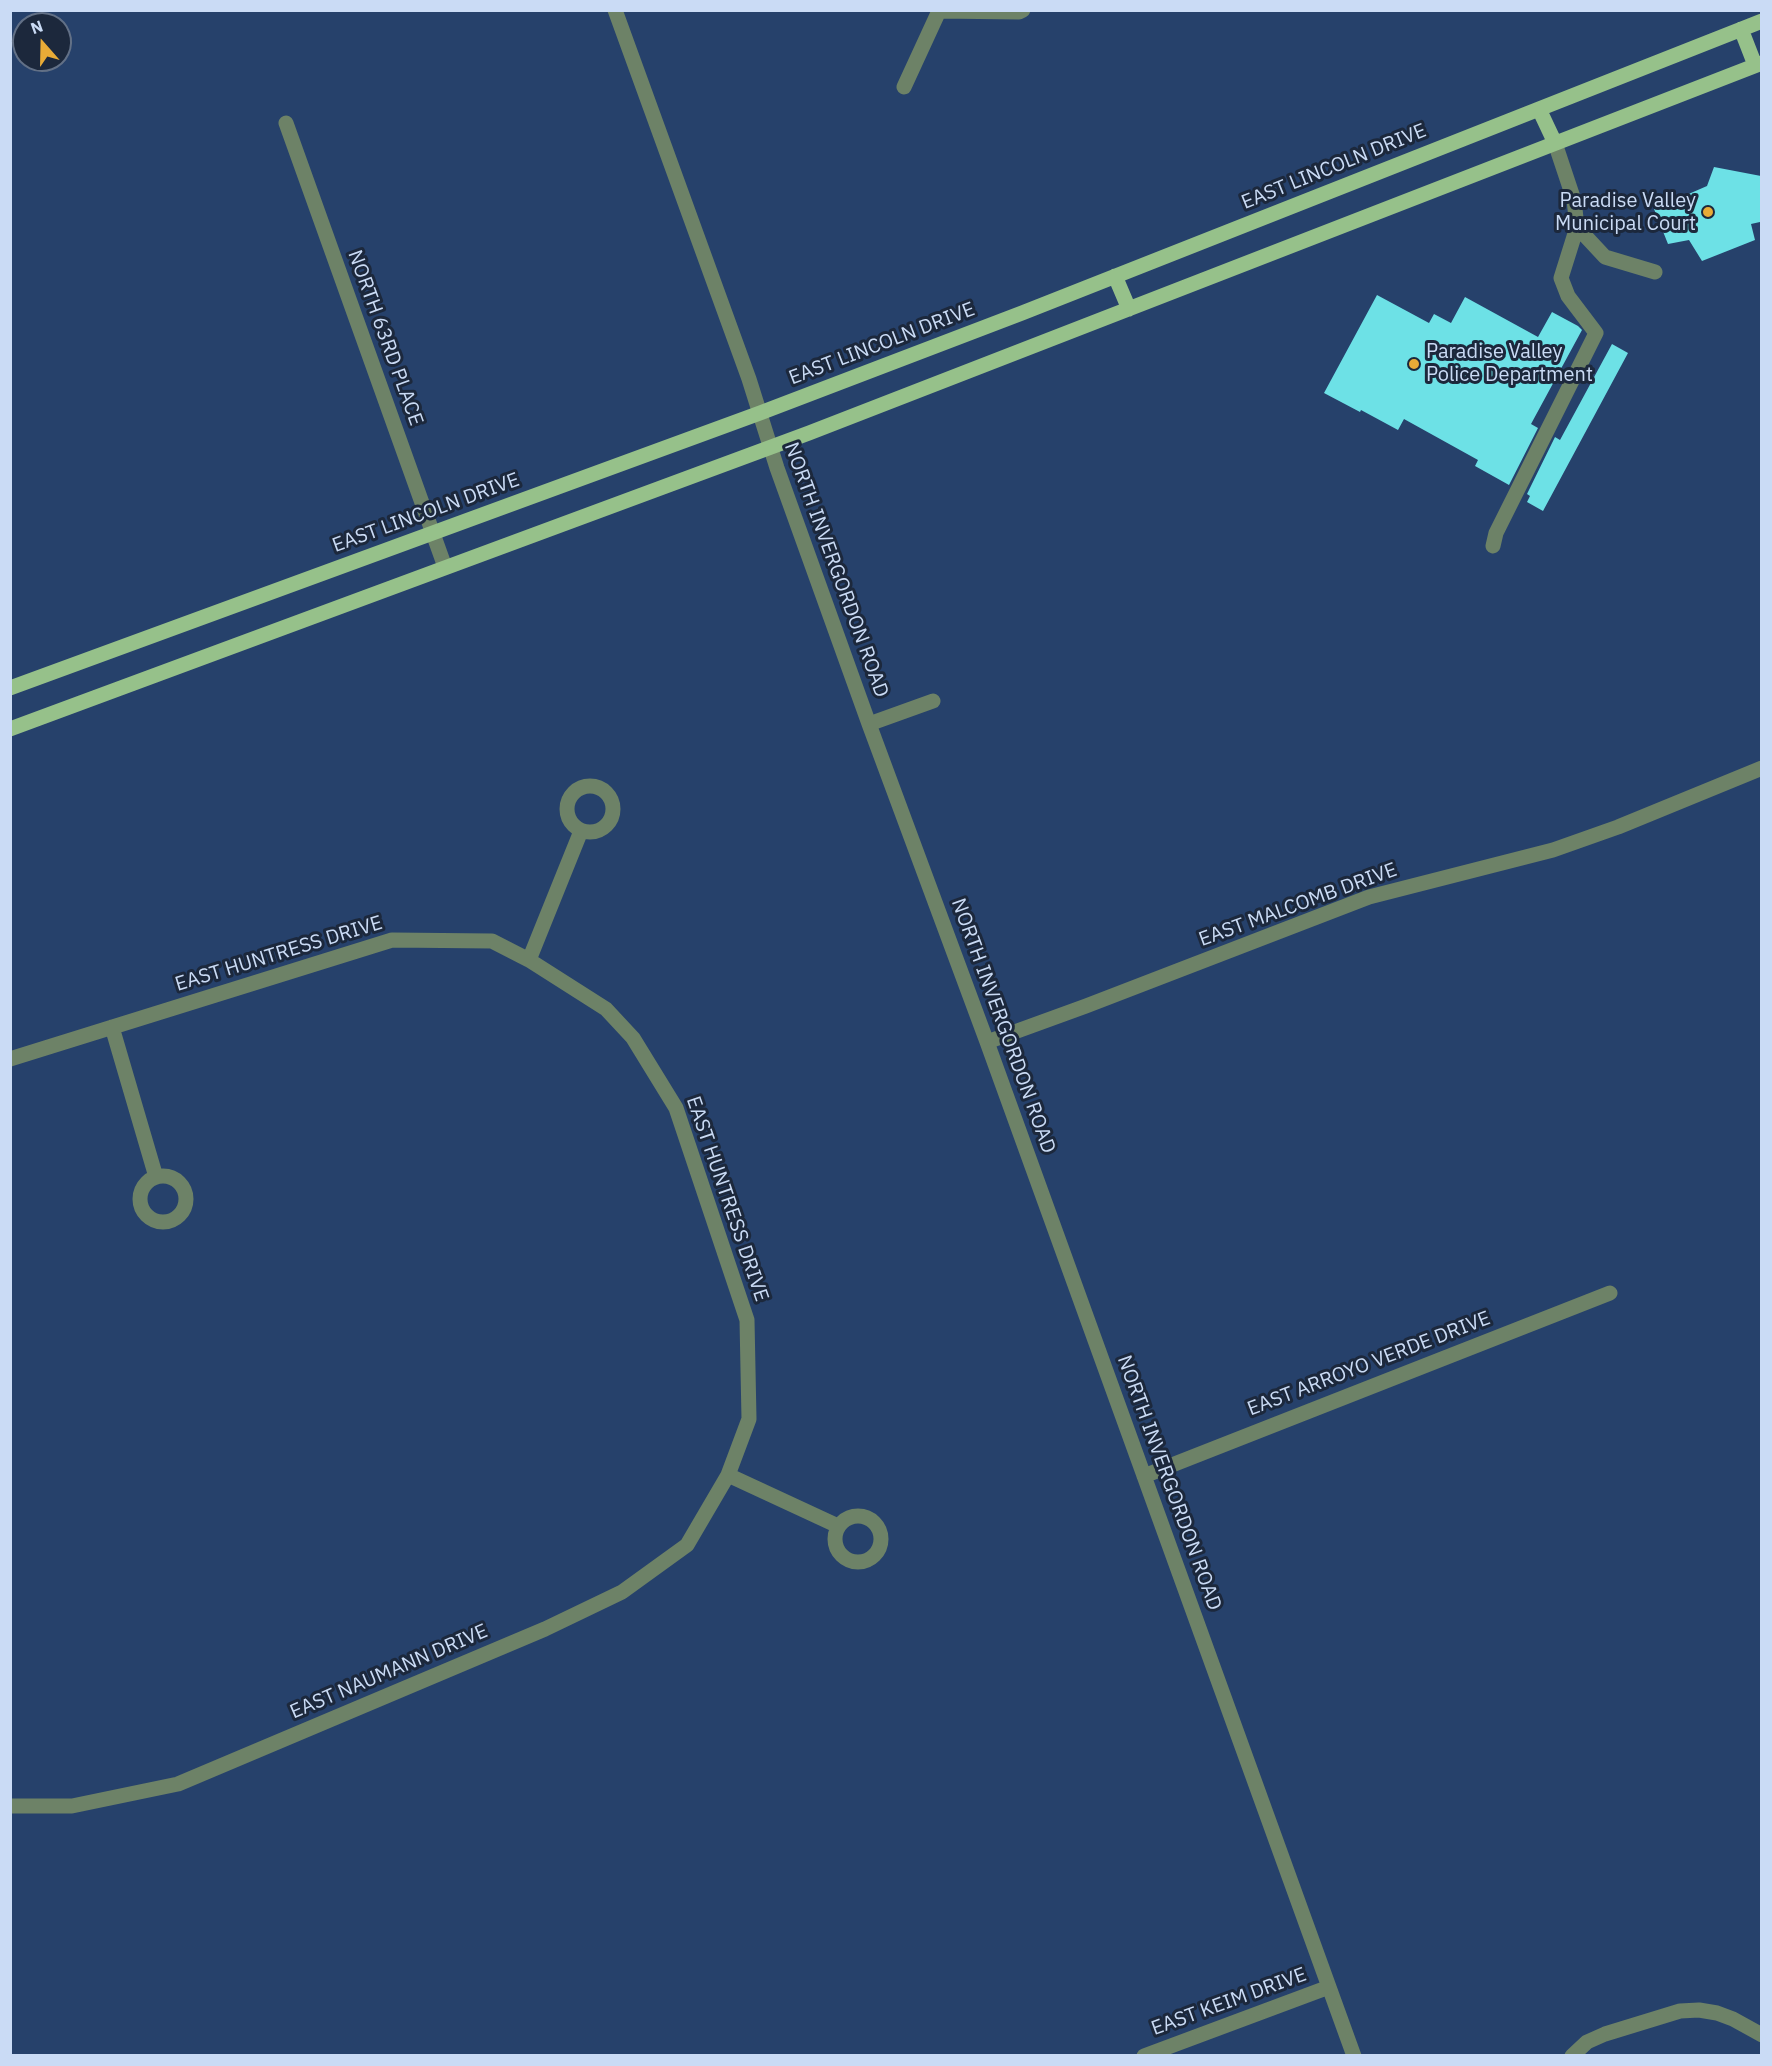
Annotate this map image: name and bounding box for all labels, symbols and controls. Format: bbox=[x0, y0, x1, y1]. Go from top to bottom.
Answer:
north arrow bbox=[12, 12, 72, 72]
text: N bbox=[28, 16, 45, 38]
street label: EAST LINCOLN DRIVE bbox=[1238, 119, 1430, 215]
place label: Paradise Valley Municipal Court bbox=[1555, 189, 1696, 236]
marker: Paradise Valley Municipal Court bbox=[1701, 205, 1715, 219]
street label: NORTH 63RD PLACE bbox=[342, 247, 428, 429]
street label: EAST LINCOLN DRIVE bbox=[786, 297, 978, 391]
place label: Paradise Valley Police Department bbox=[1426, 340, 1593, 387]
marker: Paradise Valley Police Department bbox=[1407, 357, 1421, 371]
street label: NORTH INVERGORDON ROAD bbox=[779, 439, 893, 701]
street label: EAST LINCOLN DRIVE bbox=[329, 468, 523, 558]
street label: EAST MALCOMB DRIVE bbox=[1196, 858, 1400, 952]
street label: NORTH INVERGORDON ROAD bbox=[946, 895, 1060, 1157]
street label: EAST HUNTRESS DRIVE bbox=[172, 911, 386, 997]
street label: EAST HUNTRESS DRIVE bbox=[681, 1093, 773, 1305]
street label: EAST ARROYO VERDE DRIVE bbox=[1244, 1306, 1494, 1422]
street label: NORTH INVERGORDON ROAD bbox=[1112, 1352, 1226, 1614]
street label: EAST NAUMANN DRIVE bbox=[287, 1619, 491, 1725]
street label: EAST KEIM DRIVE bbox=[1148, 1963, 1310, 2041]

